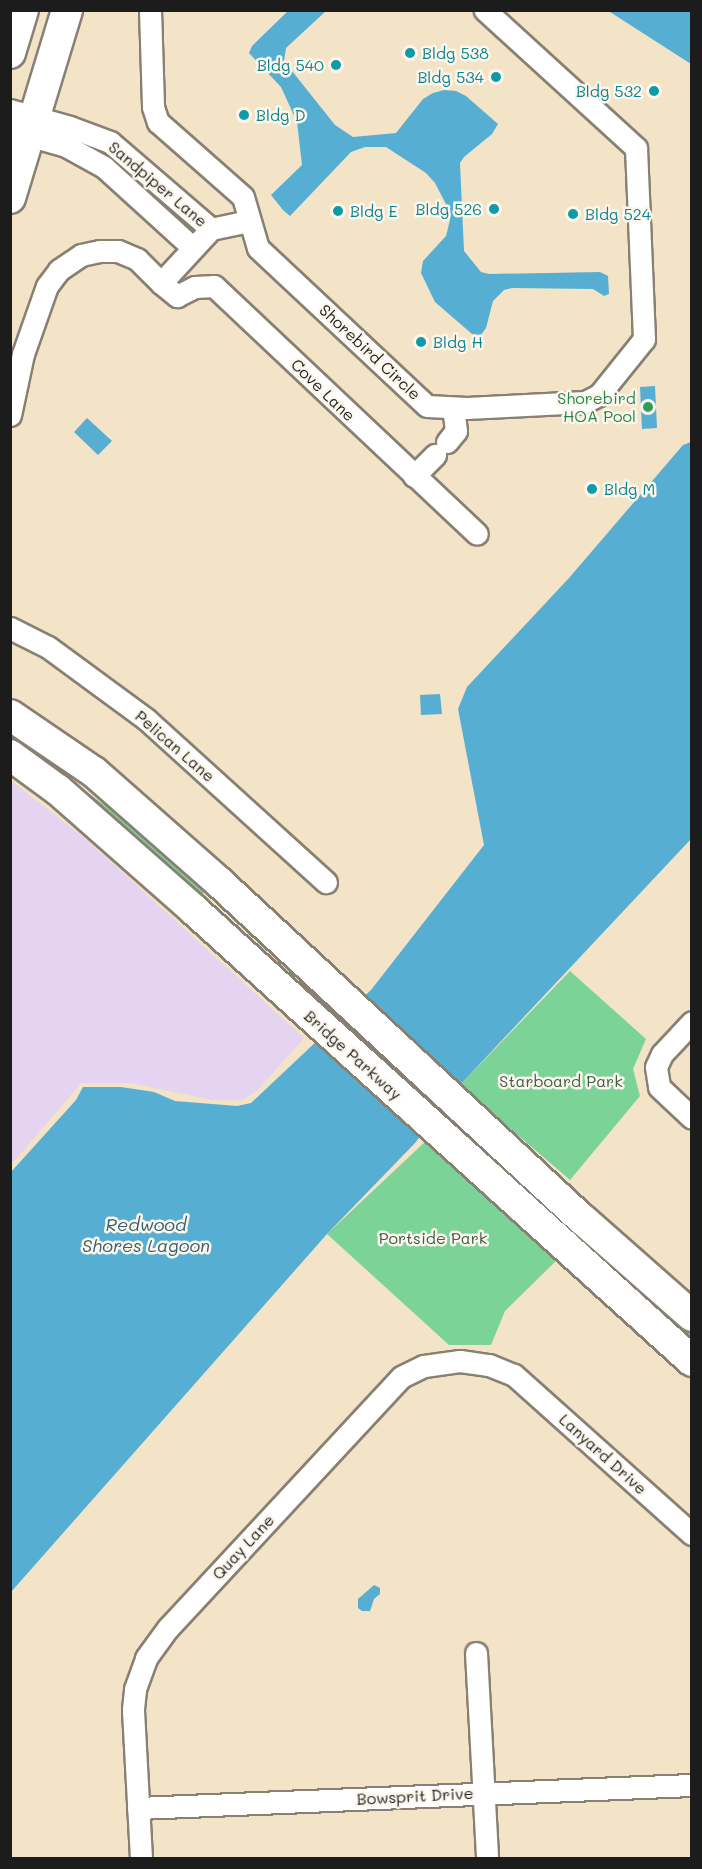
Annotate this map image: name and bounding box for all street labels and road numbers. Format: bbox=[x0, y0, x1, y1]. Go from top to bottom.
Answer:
street label: Sandpiper Lane bbox=[105, 137, 211, 231]
street label: Shorebird Circle bbox=[315, 300, 425, 404]
street label: Cove Lane bbox=[287, 355, 359, 425]
street label: Pelican Lane bbox=[131, 706, 219, 786]
street label: Bridge Parkway bbox=[300, 1006, 406, 1104]
street label: Lanyard Drive bbox=[555, 1410, 651, 1498]
street label: Quay Lane bbox=[208, 1511, 278, 1583]
street label: Bowsprit Drive bbox=[356, 1783, 474, 1809]

